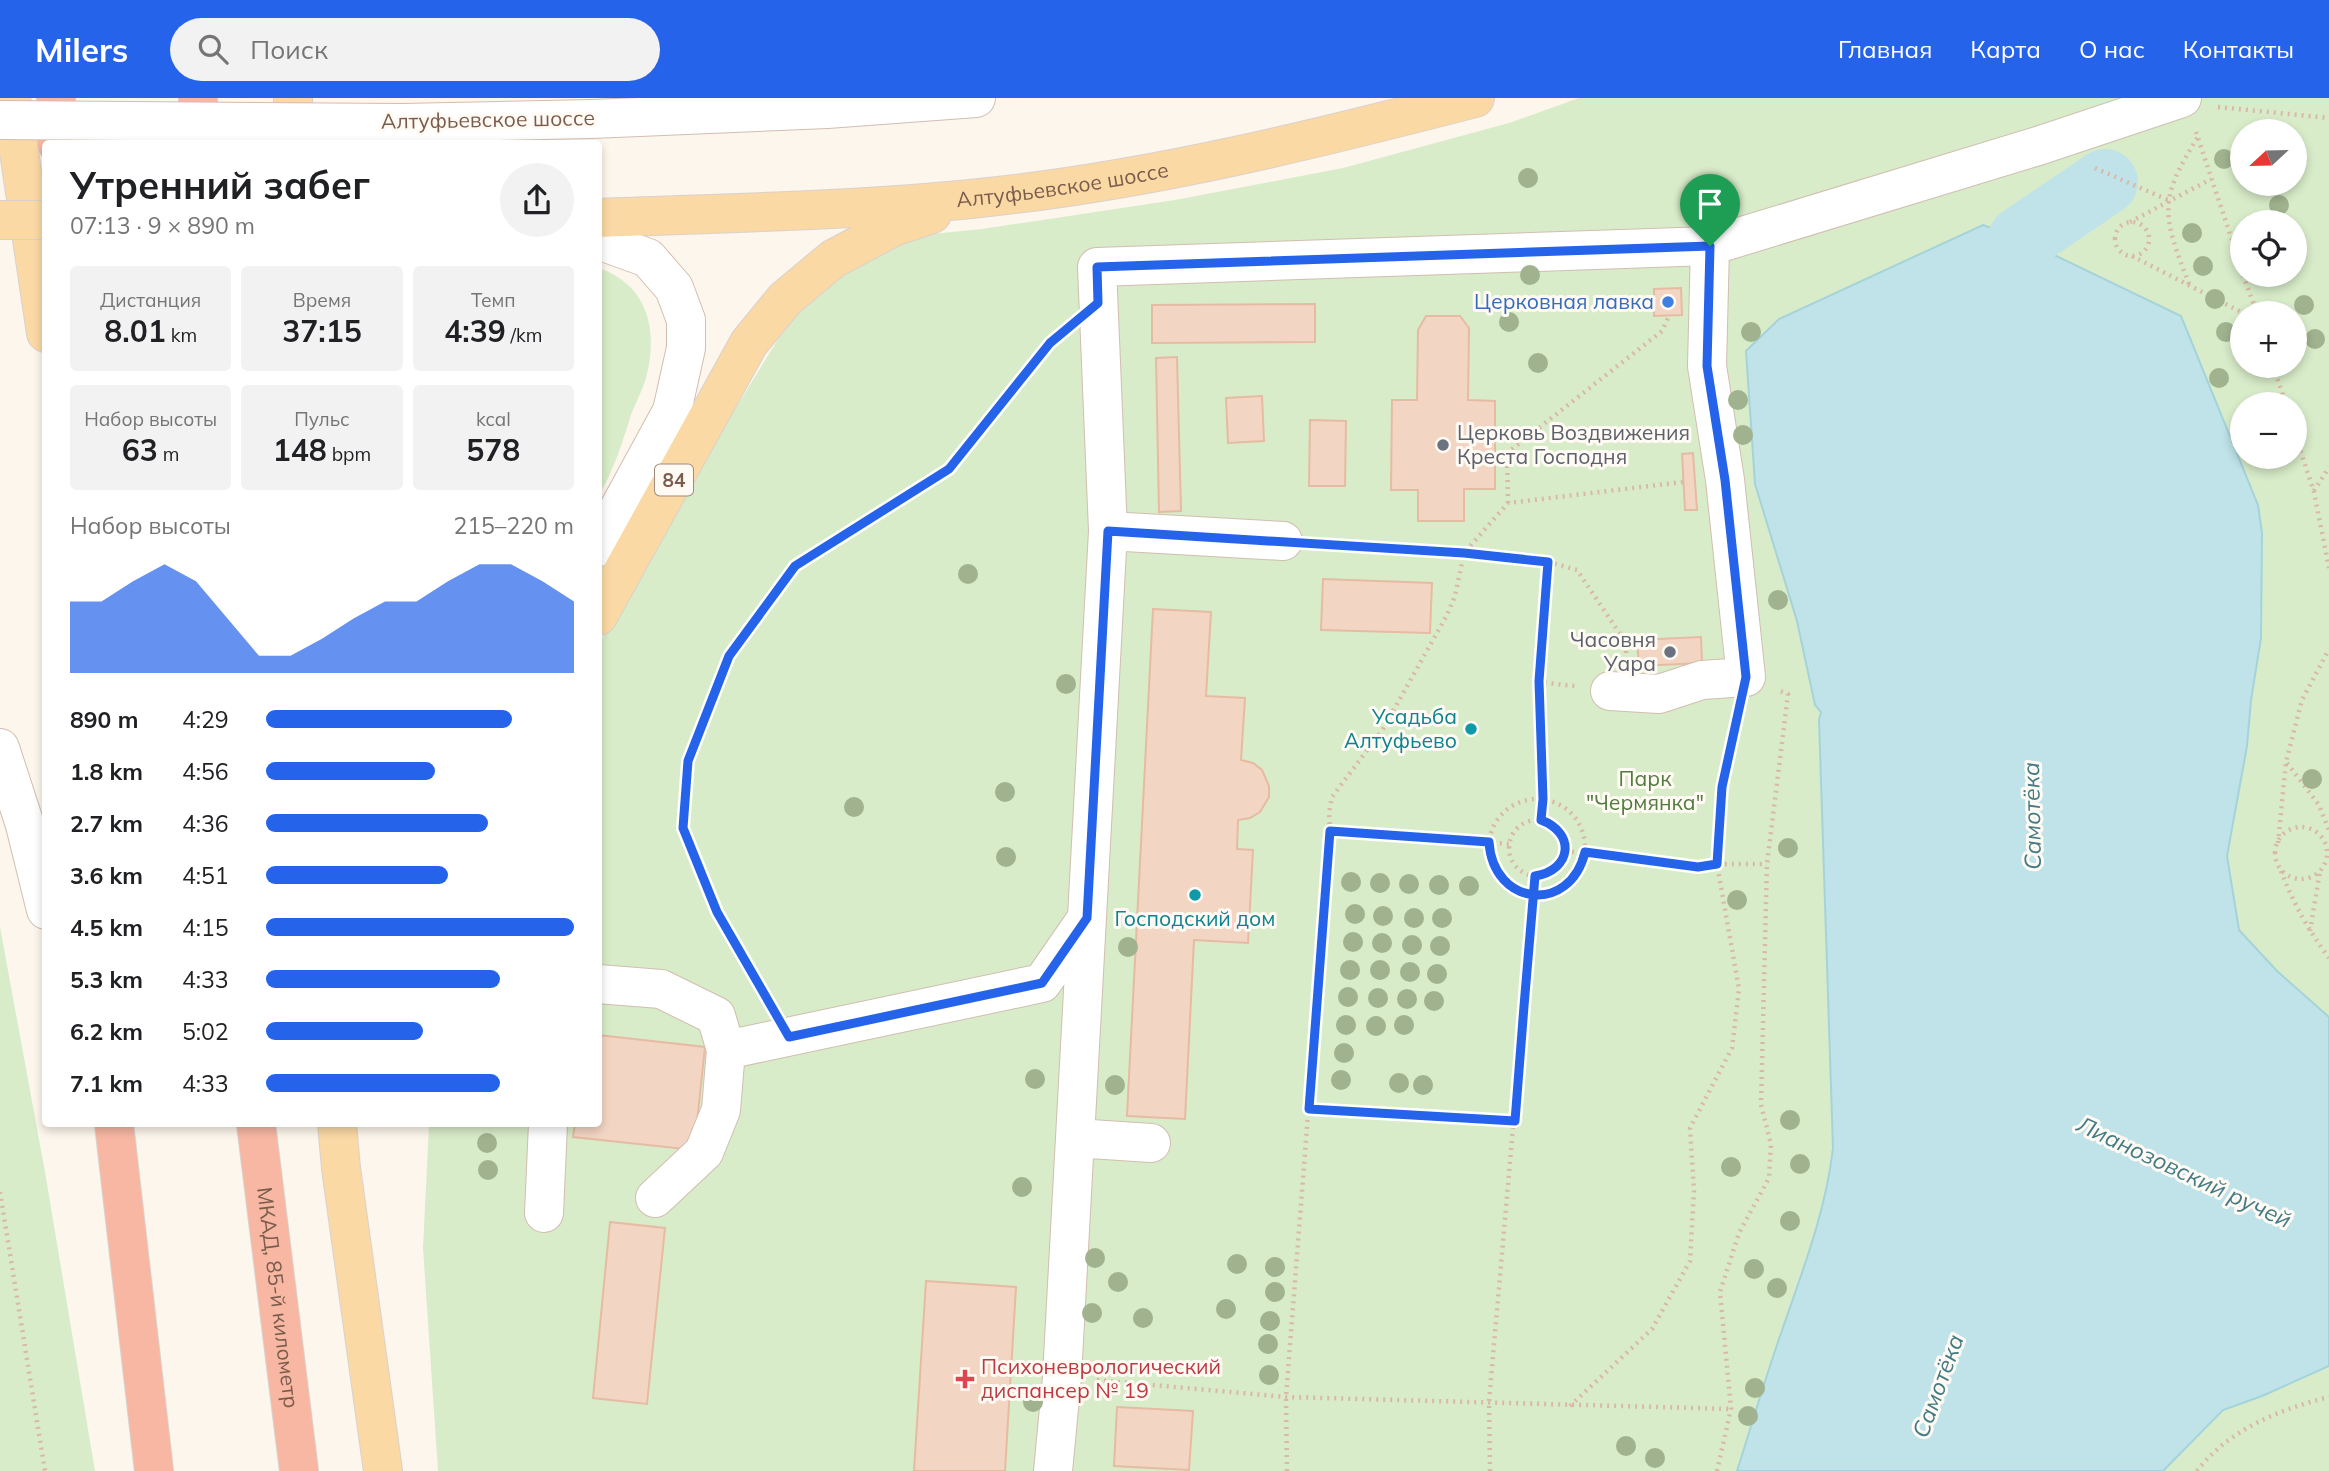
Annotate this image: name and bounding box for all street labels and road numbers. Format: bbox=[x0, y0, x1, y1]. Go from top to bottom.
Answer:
street label: Алтуфьевское шоссе bbox=[381, 104, 595, 134]
street label: Алтуфьевское шоссе bbox=[955, 156, 1171, 212]
road number: 84 bbox=[655, 464, 693, 496]
street label: МКАД, 85-й километр bbox=[252, 1185, 305, 1410]

